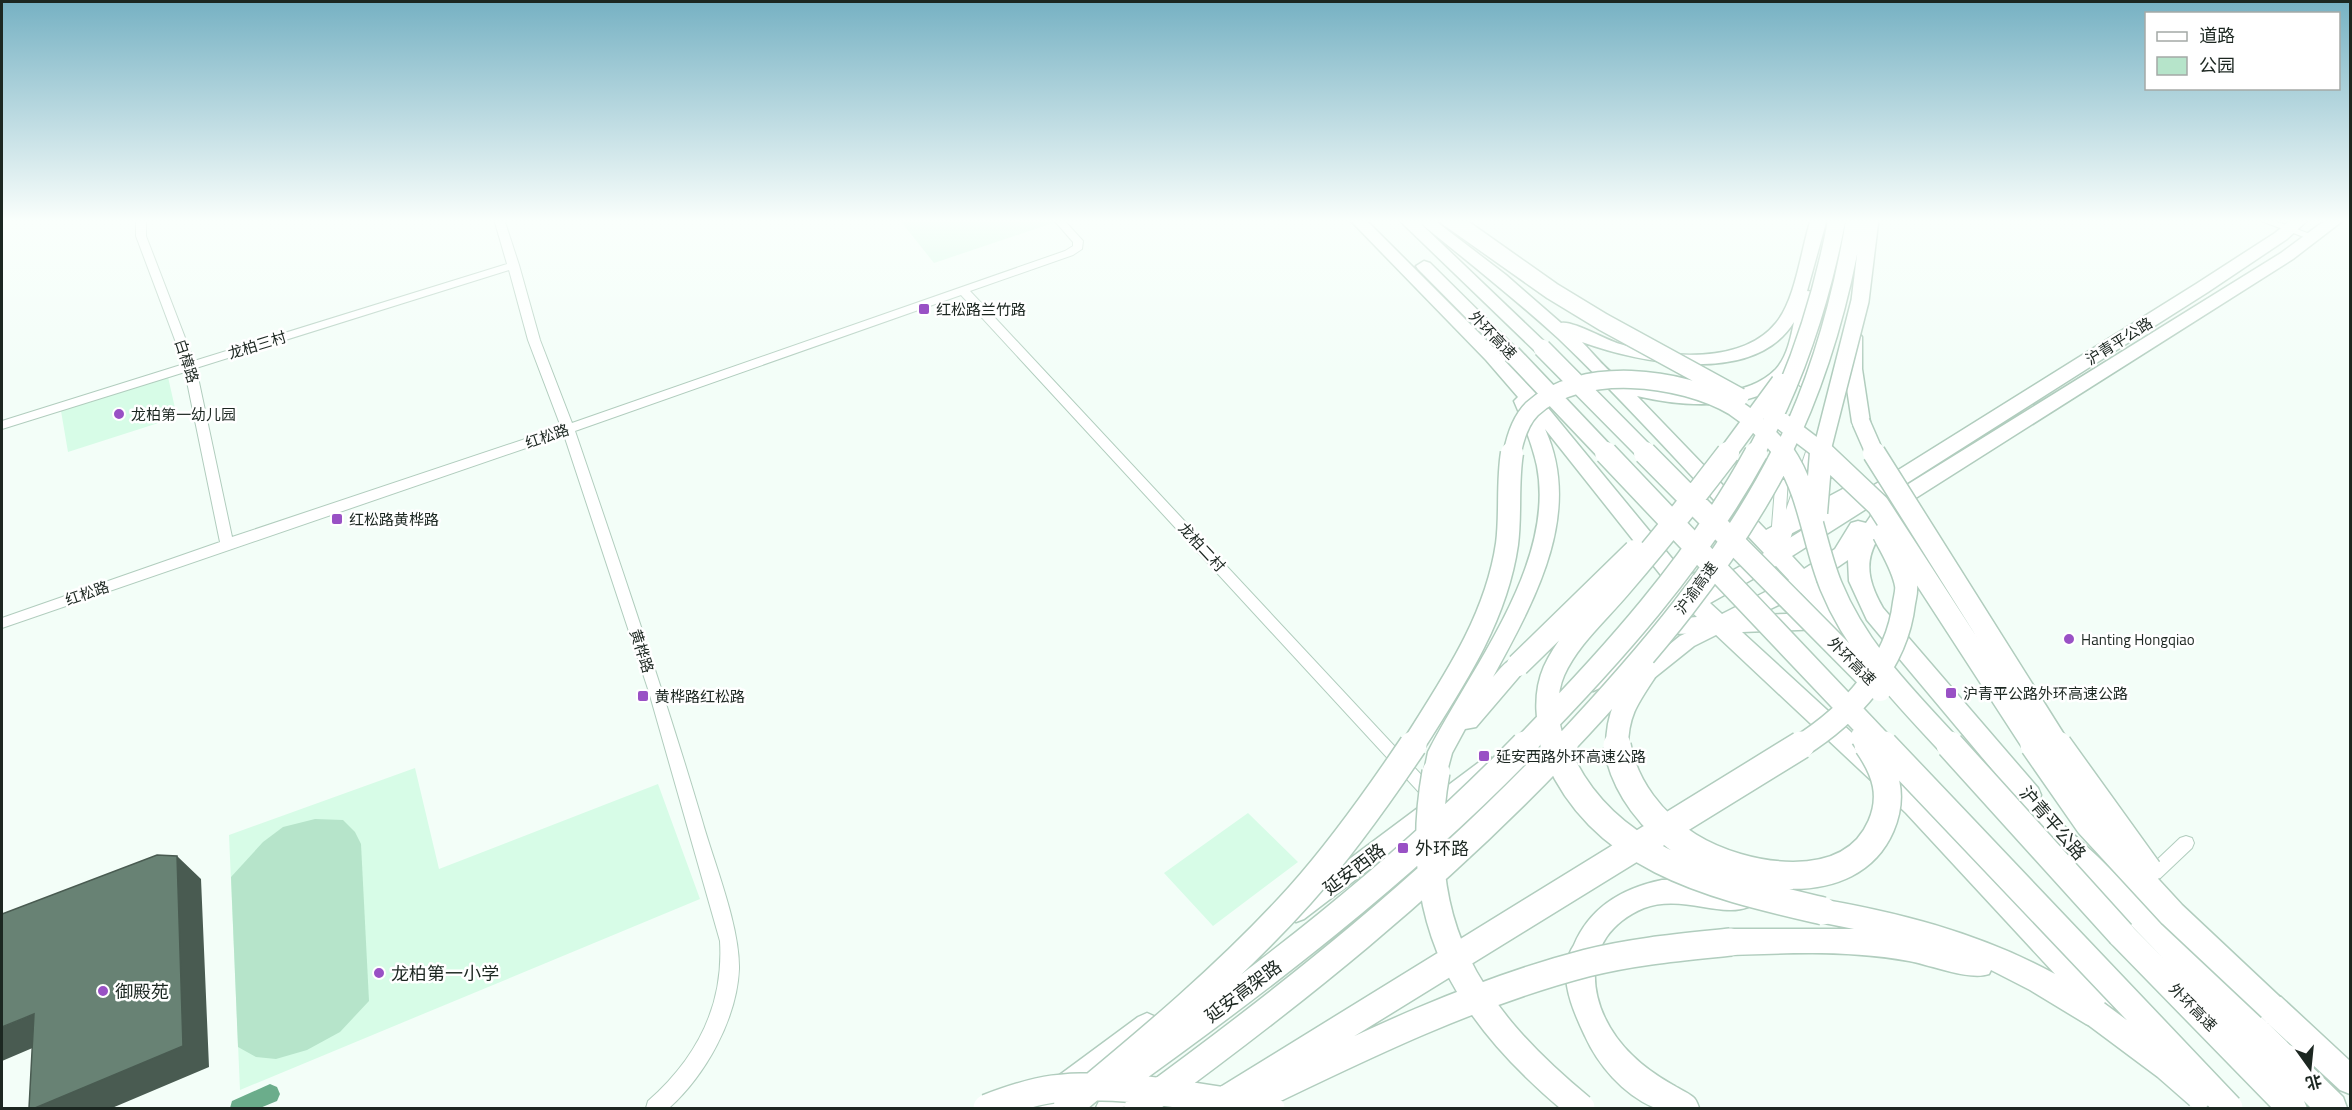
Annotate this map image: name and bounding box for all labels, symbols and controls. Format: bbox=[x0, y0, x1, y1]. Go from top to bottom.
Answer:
legend bbox=[2145, 12, 2340, 90]
text: 道路 bbox=[2199, 22, 2235, 49]
text: 公园 bbox=[2199, 52, 2235, 79]
place label: 红松路兰竹路 bbox=[936, 298, 1026, 321]
marker: 红松路兰竹路 bbox=[917, 302, 931, 316]
street label: 外环高速 bbox=[1464, 305, 1522, 365]
street label: 沪青平公路 bbox=[2081, 311, 2157, 371]
street label: 龙柏三村 bbox=[225, 325, 289, 365]
street label: 白樟路 bbox=[169, 336, 205, 386]
place label: 龙柏第一幼儿园 bbox=[131, 403, 236, 426]
marker: 龙柏第一幼儿园 bbox=[112, 407, 126, 421]
street label: 红松路 bbox=[522, 418, 572, 454]
place label: 红松路黄桦路 bbox=[349, 508, 439, 531]
marker: 红松路黄桦路 bbox=[330, 512, 344, 526]
street label: 龙柏二村 bbox=[1173, 517, 1231, 577]
street label: 沪渝高速 bbox=[1669, 557, 1723, 619]
street label: 红松路 bbox=[62, 575, 112, 611]
street label: 黄桦路 bbox=[624, 626, 660, 676]
place label: Hanting Hongqiao bbox=[2081, 628, 2195, 651]
street label: 外环高速 bbox=[1823, 632, 1881, 690]
marker: Hanting Hongqiao bbox=[2062, 632, 2076, 646]
place label: 沪青平公路外环高速公路 bbox=[1963, 682, 2128, 705]
place label: 黄桦路红松路 bbox=[655, 685, 745, 708]
marker: 沪青平公路外环高速公路 bbox=[1944, 686, 1958, 700]
marker: 黄桦路红松路 bbox=[636, 689, 650, 703]
place label: 延安西路外环高速公路 bbox=[1496, 745, 1646, 768]
marker: 延安西路外环高速公路 bbox=[1477, 749, 1491, 763]
street label: 沪青平公路 bbox=[2013, 780, 2093, 866]
place label: 外环路 bbox=[1415, 835, 1469, 862]
street label: 延安西路 bbox=[1317, 837, 1391, 901]
marker: 外环路 bbox=[1396, 841, 1410, 855]
street label: 延安高架路 bbox=[1199, 953, 1287, 1029]
place label: 龙柏第一小学 bbox=[391, 960, 499, 987]
marker: 龙柏第一小学 bbox=[372, 966, 386, 980]
place label: 御殿苑 bbox=[115, 978, 169, 1005]
street label: 外环高速 bbox=[2164, 978, 2222, 1036]
marker: 御殿苑 bbox=[96, 984, 110, 998]
north arrow bbox=[2280, 1038, 2340, 1098]
text: 北 bbox=[2303, 1069, 2325, 1096]

